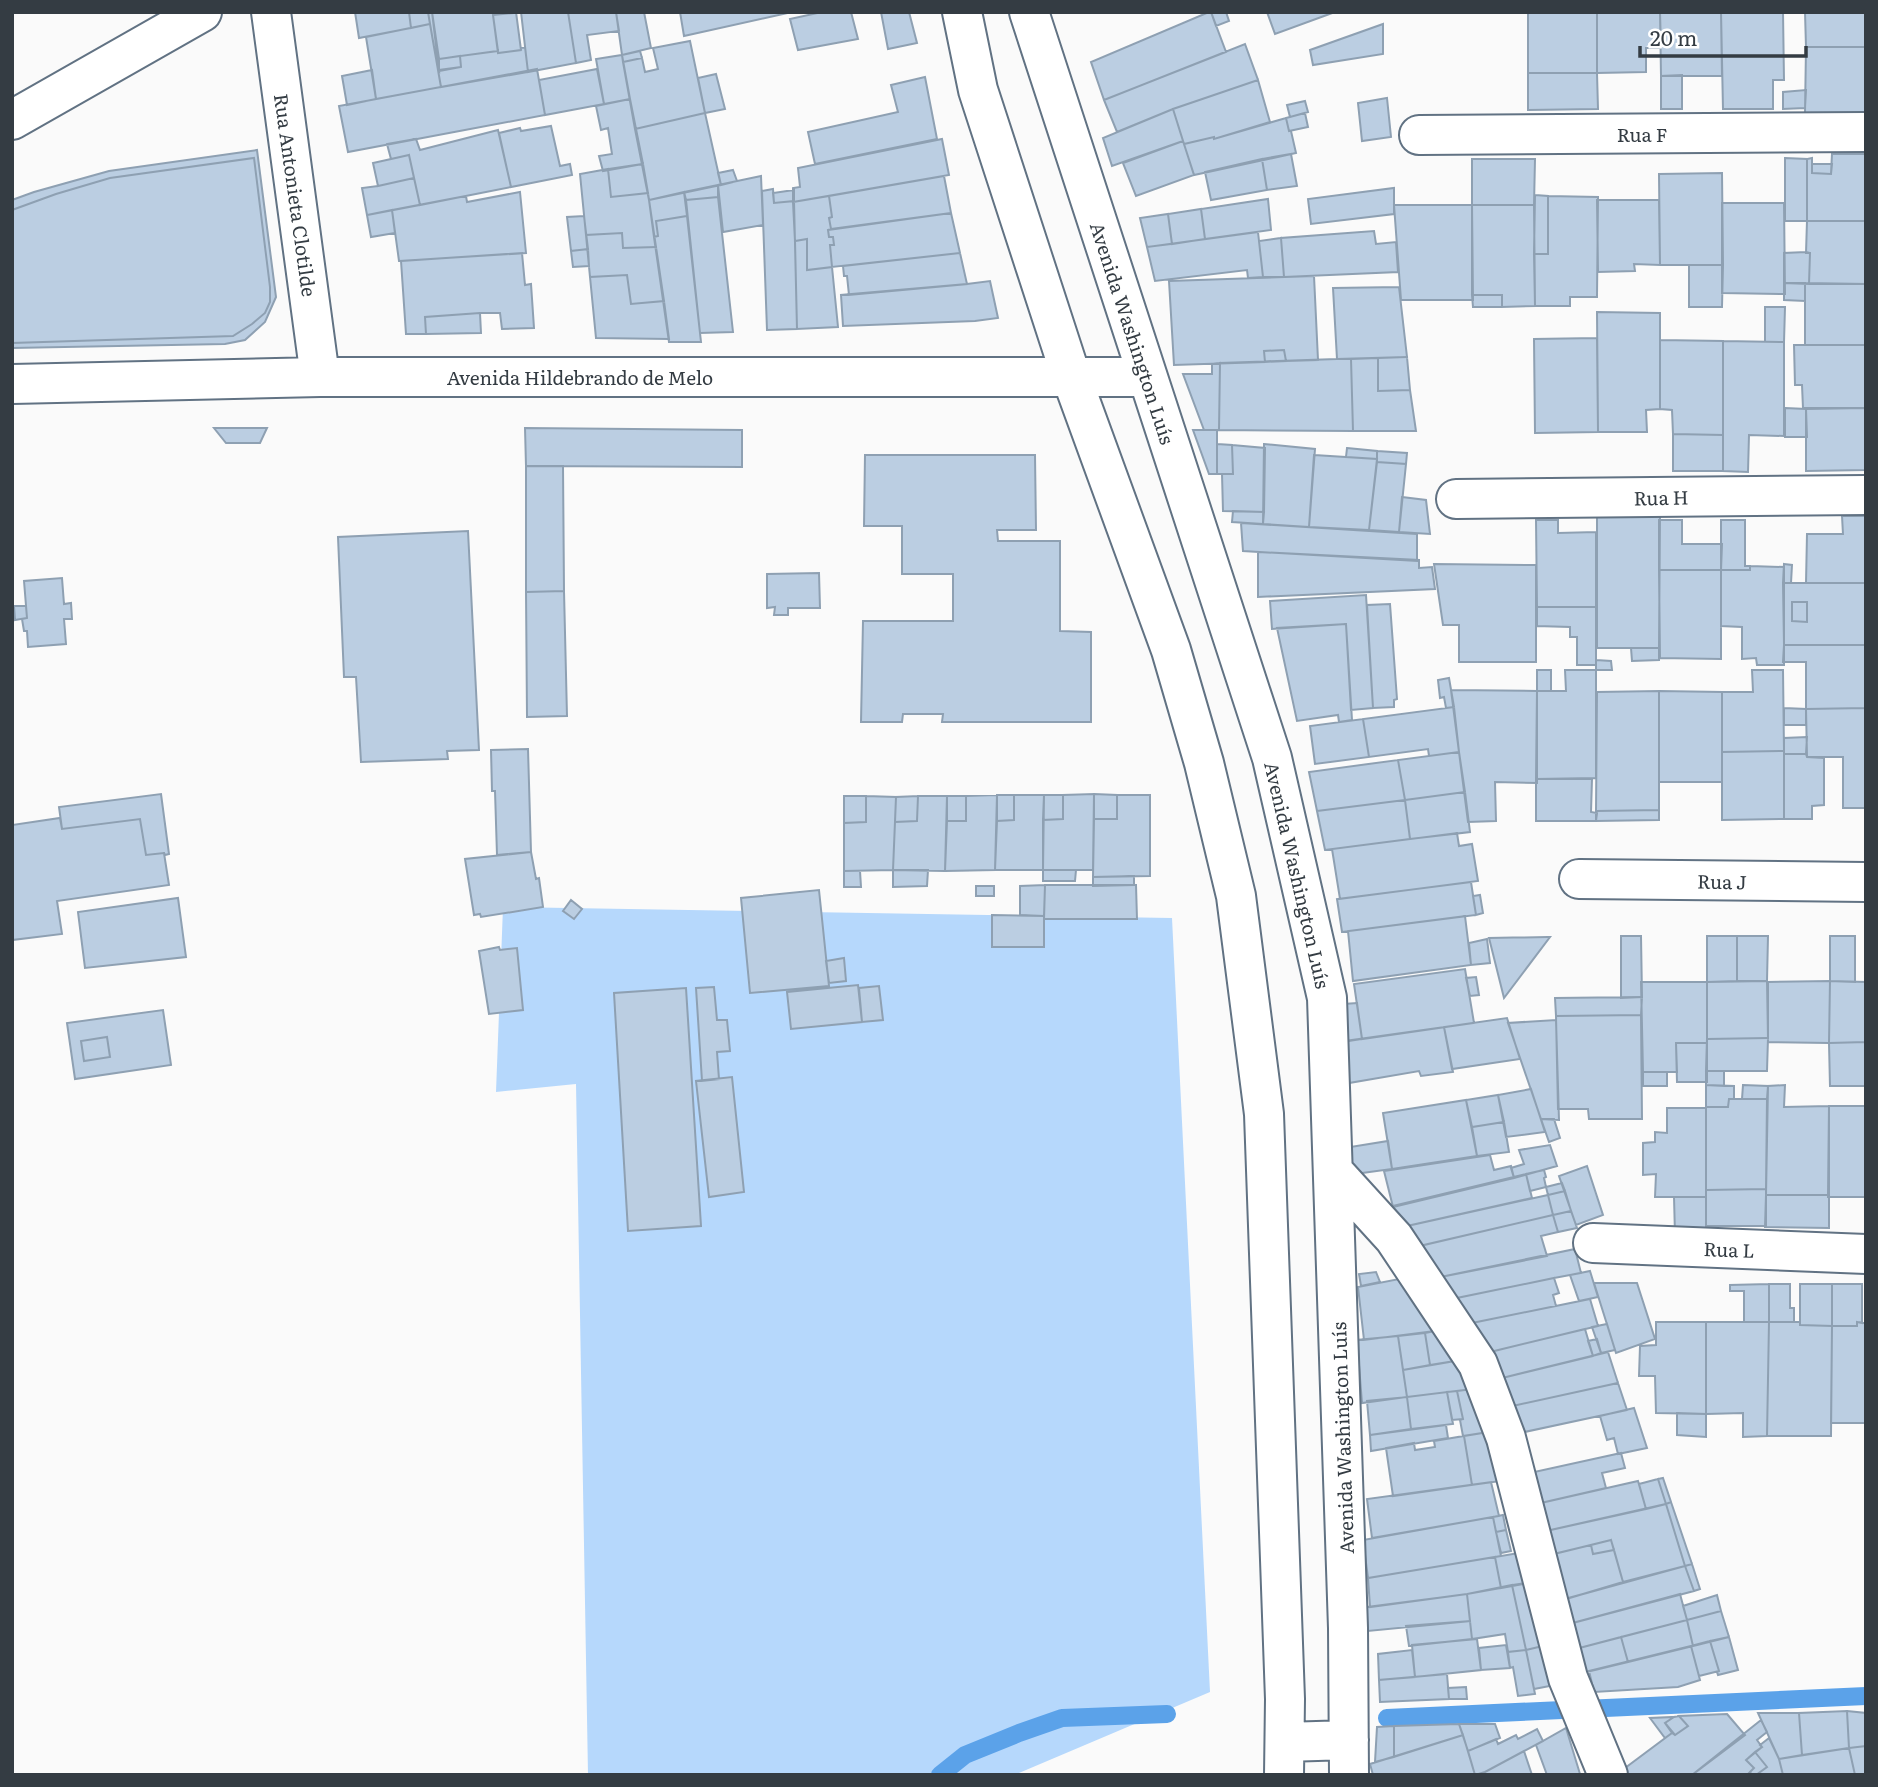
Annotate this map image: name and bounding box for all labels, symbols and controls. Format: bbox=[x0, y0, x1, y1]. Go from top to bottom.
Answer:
scale bar bbox=[1640, 14, 1806, 58]
text: 20 m bbox=[1650, 21, 1697, 52]
street label: Rua Antonieta Clotilde bbox=[268, 92, 324, 298]
street label: Rua F bbox=[1617, 120, 1667, 148]
street label: Avenida Washington Luís bbox=[1084, 218, 1182, 448]
street label: Avenida Hildebrando de Melo bbox=[447, 363, 713, 391]
street label: Rua H bbox=[1633, 483, 1689, 511]
street label: Avenida Washington Luís bbox=[1258, 759, 1338, 992]
street label: Rua J bbox=[1697, 867, 1747, 895]
street label: Rua L bbox=[1703, 1234, 1755, 1264]
street label: Avenida Washington Luís bbox=[1324, 1321, 1360, 1554]

